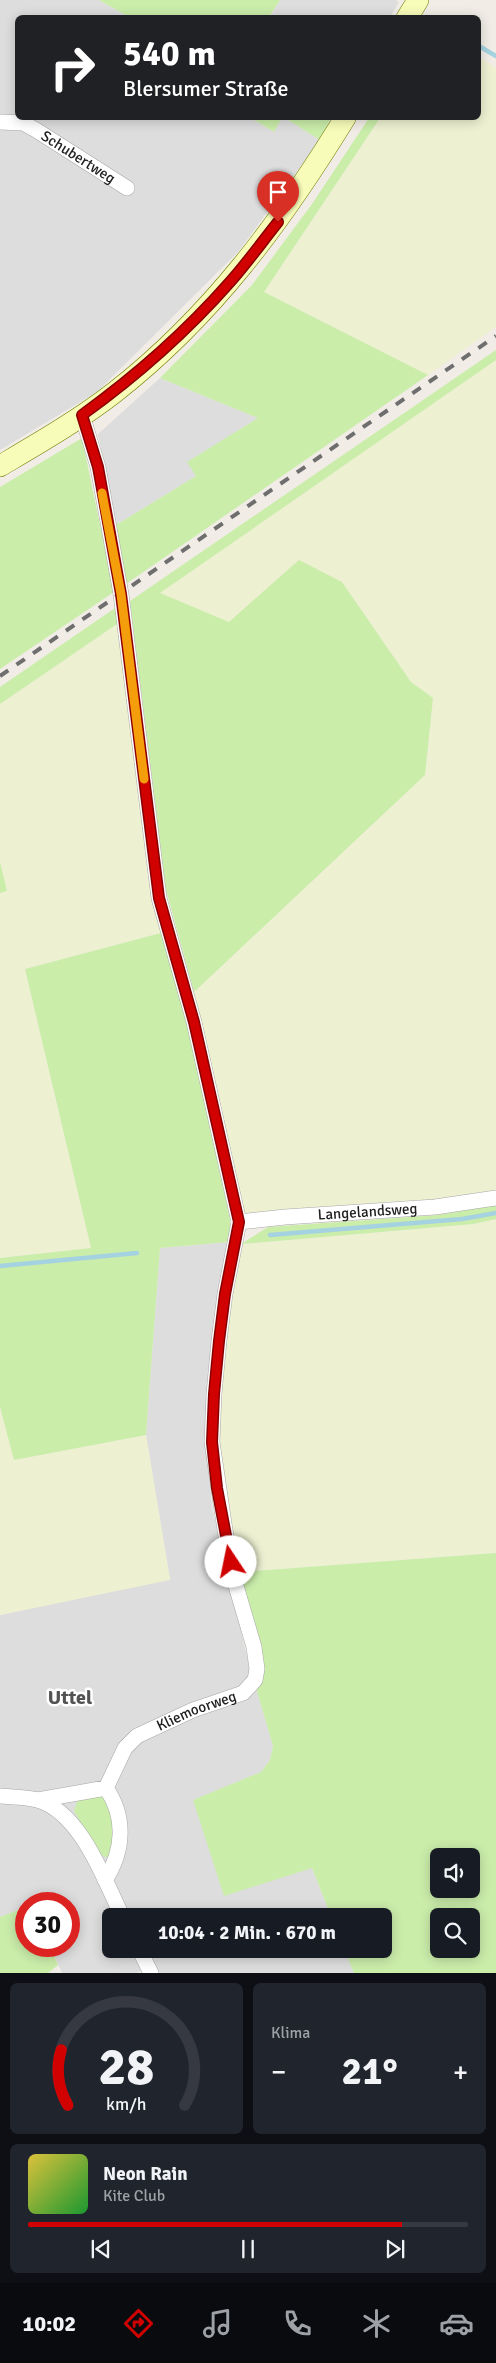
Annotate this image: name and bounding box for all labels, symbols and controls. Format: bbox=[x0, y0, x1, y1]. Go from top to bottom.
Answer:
text: 540 m bbox=[123, 32, 216, 75]
icon: right bbox=[40, 35, 105, 100]
text: Blersumer Straße bbox=[123, 75, 289, 102]
street label: Schubertweg bbox=[38, 127, 119, 187]
pin bbox=[257, 171, 299, 222]
icon: arrive bbox=[264, 178, 292, 206]
street label: Langelandsweg bbox=[317, 1199, 418, 1224]
position arrow bbox=[204, 1535, 256, 1587]
district label: Uttel bbox=[48, 1685, 92, 1710]
street label: Kliemoorweg bbox=[154, 1687, 239, 1735]
map controls bbox=[430, 1848, 480, 1958]
button: sound bbox=[430, 1848, 480, 1898]
speed limit sign: 30 bbox=[15, 1892, 80, 1957]
button: search bbox=[430, 1908, 480, 1958]
text: 10:04 · 2 Min. · 670 m bbox=[158, 1921, 336, 1945]
text: Klima bbox=[271, 2023, 310, 2043]
text: 28 bbox=[98, 2035, 155, 2099]
text: 21° bbox=[341, 2048, 398, 2095]
text: − bbox=[271, 2055, 286, 2089]
text: + bbox=[453, 2055, 468, 2089]
text: km/h bbox=[106, 2093, 147, 2115]
text: Neon Rain bbox=[103, 2162, 188, 2186]
text: Kite Club bbox=[103, 2186, 165, 2206]
icon: previous bbox=[87, 2235, 115, 2263]
icon: pause bbox=[234, 2235, 262, 2263]
icon: next bbox=[381, 2235, 409, 2263]
icon: directions bbox=[121, 2306, 156, 2341]
icon: music bbox=[200, 2306, 235, 2341]
icon: phone bbox=[280, 2306, 315, 2341]
icon: climate bbox=[359, 2306, 394, 2341]
icon: car bbox=[439, 2306, 474, 2341]
text: 10:02 bbox=[22, 2310, 76, 2337]

